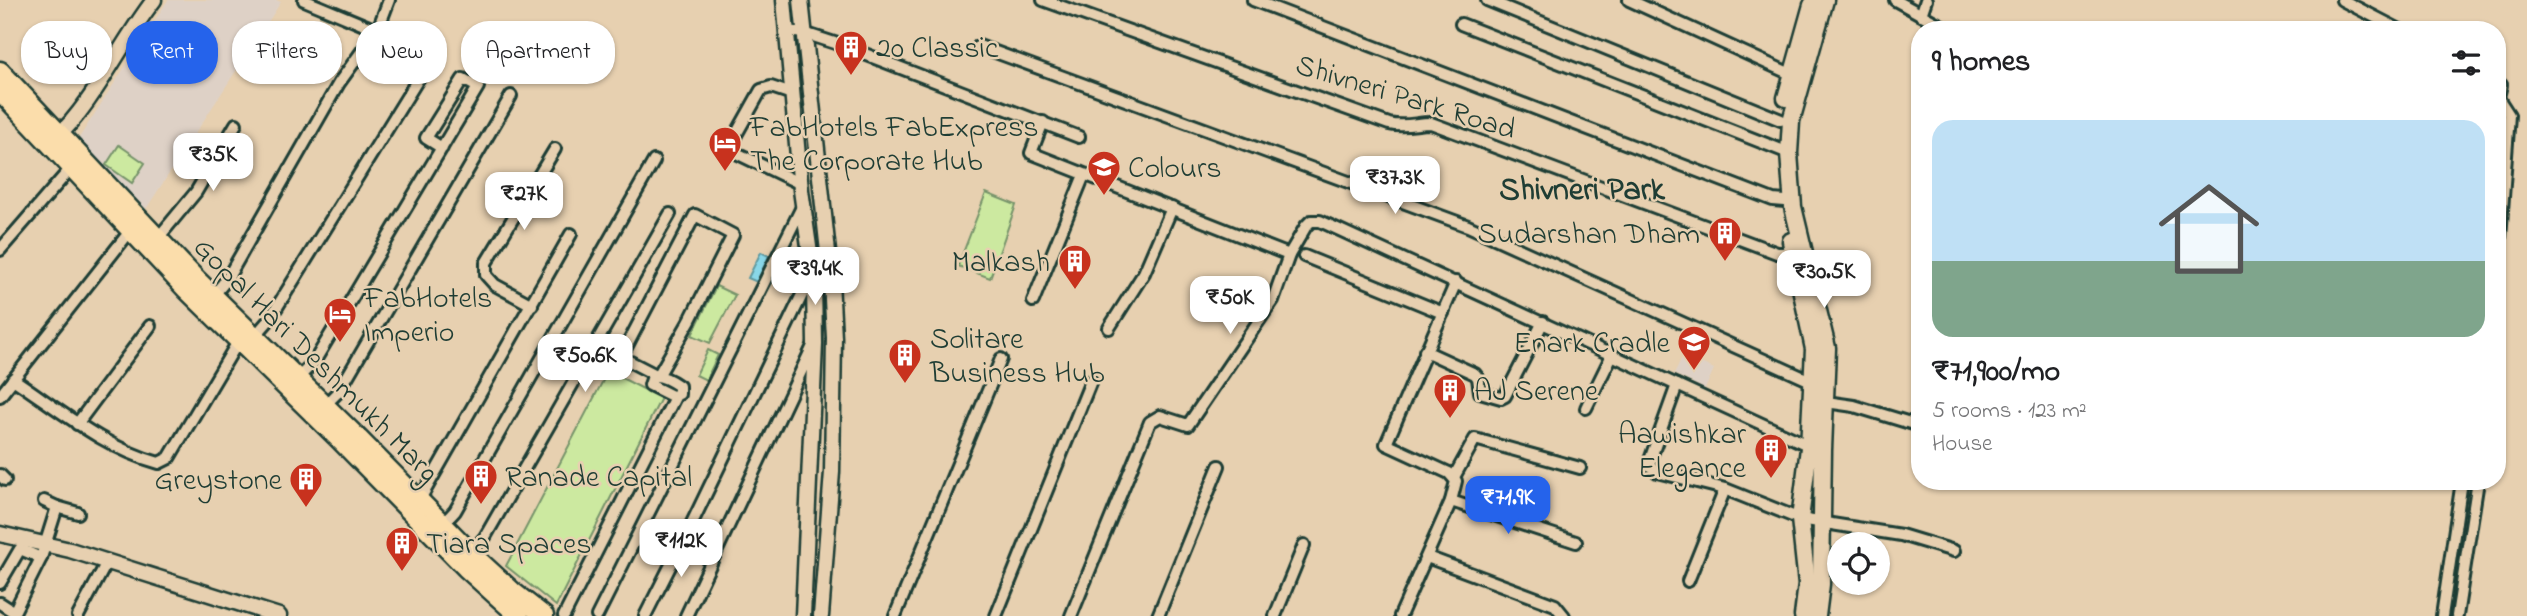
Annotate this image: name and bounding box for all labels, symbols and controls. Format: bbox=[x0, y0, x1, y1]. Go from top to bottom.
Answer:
chip: Buy bbox=[21, 21, 112, 84]
chip: Rent bbox=[126, 21, 218, 84]
chip: Filters bbox=[232, 21, 342, 84]
chip: New bbox=[356, 21, 447, 84]
chip: Apartment bbox=[461, 21, 615, 84]
building icon: 20 Classic bbox=[832, 28, 870, 77]
place label: 20 Classic bbox=[876, 28, 999, 72]
text: 9 homes bbox=[1932, 41, 2030, 85]
icon: filters bbox=[2447, 44, 2485, 82]
street label: Shivneri Park Road bbox=[1290, 45, 1521, 153]
place label: FabHotels FabExpress The Corporate Hub bbox=[749, 107, 1039, 185]
hotel icon: FabHotels FabExpress The Corporate Hub bbox=[706, 124, 744, 173]
pin: ₹35K bbox=[172, 134, 254, 193]
text: ₹35K bbox=[189, 139, 237, 172]
school or university icon: Colours bbox=[1085, 148, 1123, 197]
place label: Colours bbox=[1128, 148, 1221, 192]
pin: ₹37.3K bbox=[1338, 156, 1452, 216]
text: ₹37.3K bbox=[1366, 162, 1424, 195]
icon: home bbox=[2146, 166, 2272, 292]
district label: Shivneri Park bbox=[1499, 168, 1666, 215]
pin: ₹27K bbox=[483, 173, 565, 232]
text: ₹27K bbox=[501, 178, 547, 211]
place label: Sudarshan Dham bbox=[1478, 214, 1700, 258]
building icon: Sudarshan Dham bbox=[1706, 214, 1744, 263]
street label: Gopal Hari Deshmukh Marg bbox=[182, 228, 448, 494]
place label: Malkash bbox=[952, 242, 1050, 286]
building icon: Malkash bbox=[1056, 242, 1094, 291]
pin: ₹39.4K bbox=[758, 247, 872, 307]
pin: ₹30.5K bbox=[1767, 250, 1881, 310]
text: ₹39.4K bbox=[787, 253, 843, 286]
text: ₹30.5K bbox=[1793, 256, 1855, 289]
pin: ₹50K bbox=[1189, 276, 1271, 336]
place label: FabHotels Imperio bbox=[363, 278, 492, 356]
text: ₹50K bbox=[1206, 282, 1254, 315]
hotel icon: FabHotels Imperio bbox=[321, 295, 359, 344]
place label: Solitare Business Hub bbox=[929, 319, 1105, 397]
place label: Enark Cradle bbox=[1514, 323, 1671, 367]
school or university icon: Enark Cradle bbox=[1675, 323, 1713, 372]
pin: ₹50.6K bbox=[528, 334, 642, 394]
building icon: Solitare Business Hub bbox=[886, 336, 924, 385]
text: ₹50.6K bbox=[554, 340, 616, 373]
text: ₹71,900/mo bbox=[1932, 351, 2060, 395]
building icon: AJ Serene bbox=[1431, 371, 1469, 420]
place label: AJ Serene bbox=[1474, 371, 1599, 415]
text: 5 rooms · 123 m² bbox=[1932, 395, 2087, 428]
place label: Aawishkar Elegance bbox=[1618, 414, 1747, 492]
text: House bbox=[1932, 428, 1992, 461]
building icon: Aawishkar Elegance bbox=[1752, 431, 1790, 480]
building icon: Ranade Capital bbox=[462, 457, 500, 506]
place label: Ranade Capital bbox=[505, 457, 692, 501]
place label: Greystone bbox=[155, 460, 283, 504]
building icon: Greystone bbox=[287, 460, 325, 509]
pin: ₹71.9K bbox=[1451, 476, 1565, 536]
text: ₹71.9K bbox=[1481, 482, 1535, 515]
pin: ₹112K bbox=[632, 520, 730, 579]
building icon: Tiara Spaces bbox=[383, 524, 421, 573]
place label: Tiara Spaces bbox=[426, 524, 592, 568]
text: ₹112K bbox=[655, 525, 707, 558]
map controls bbox=[1827, 532, 1890, 595]
button: locate bbox=[1827, 532, 1890, 595]

